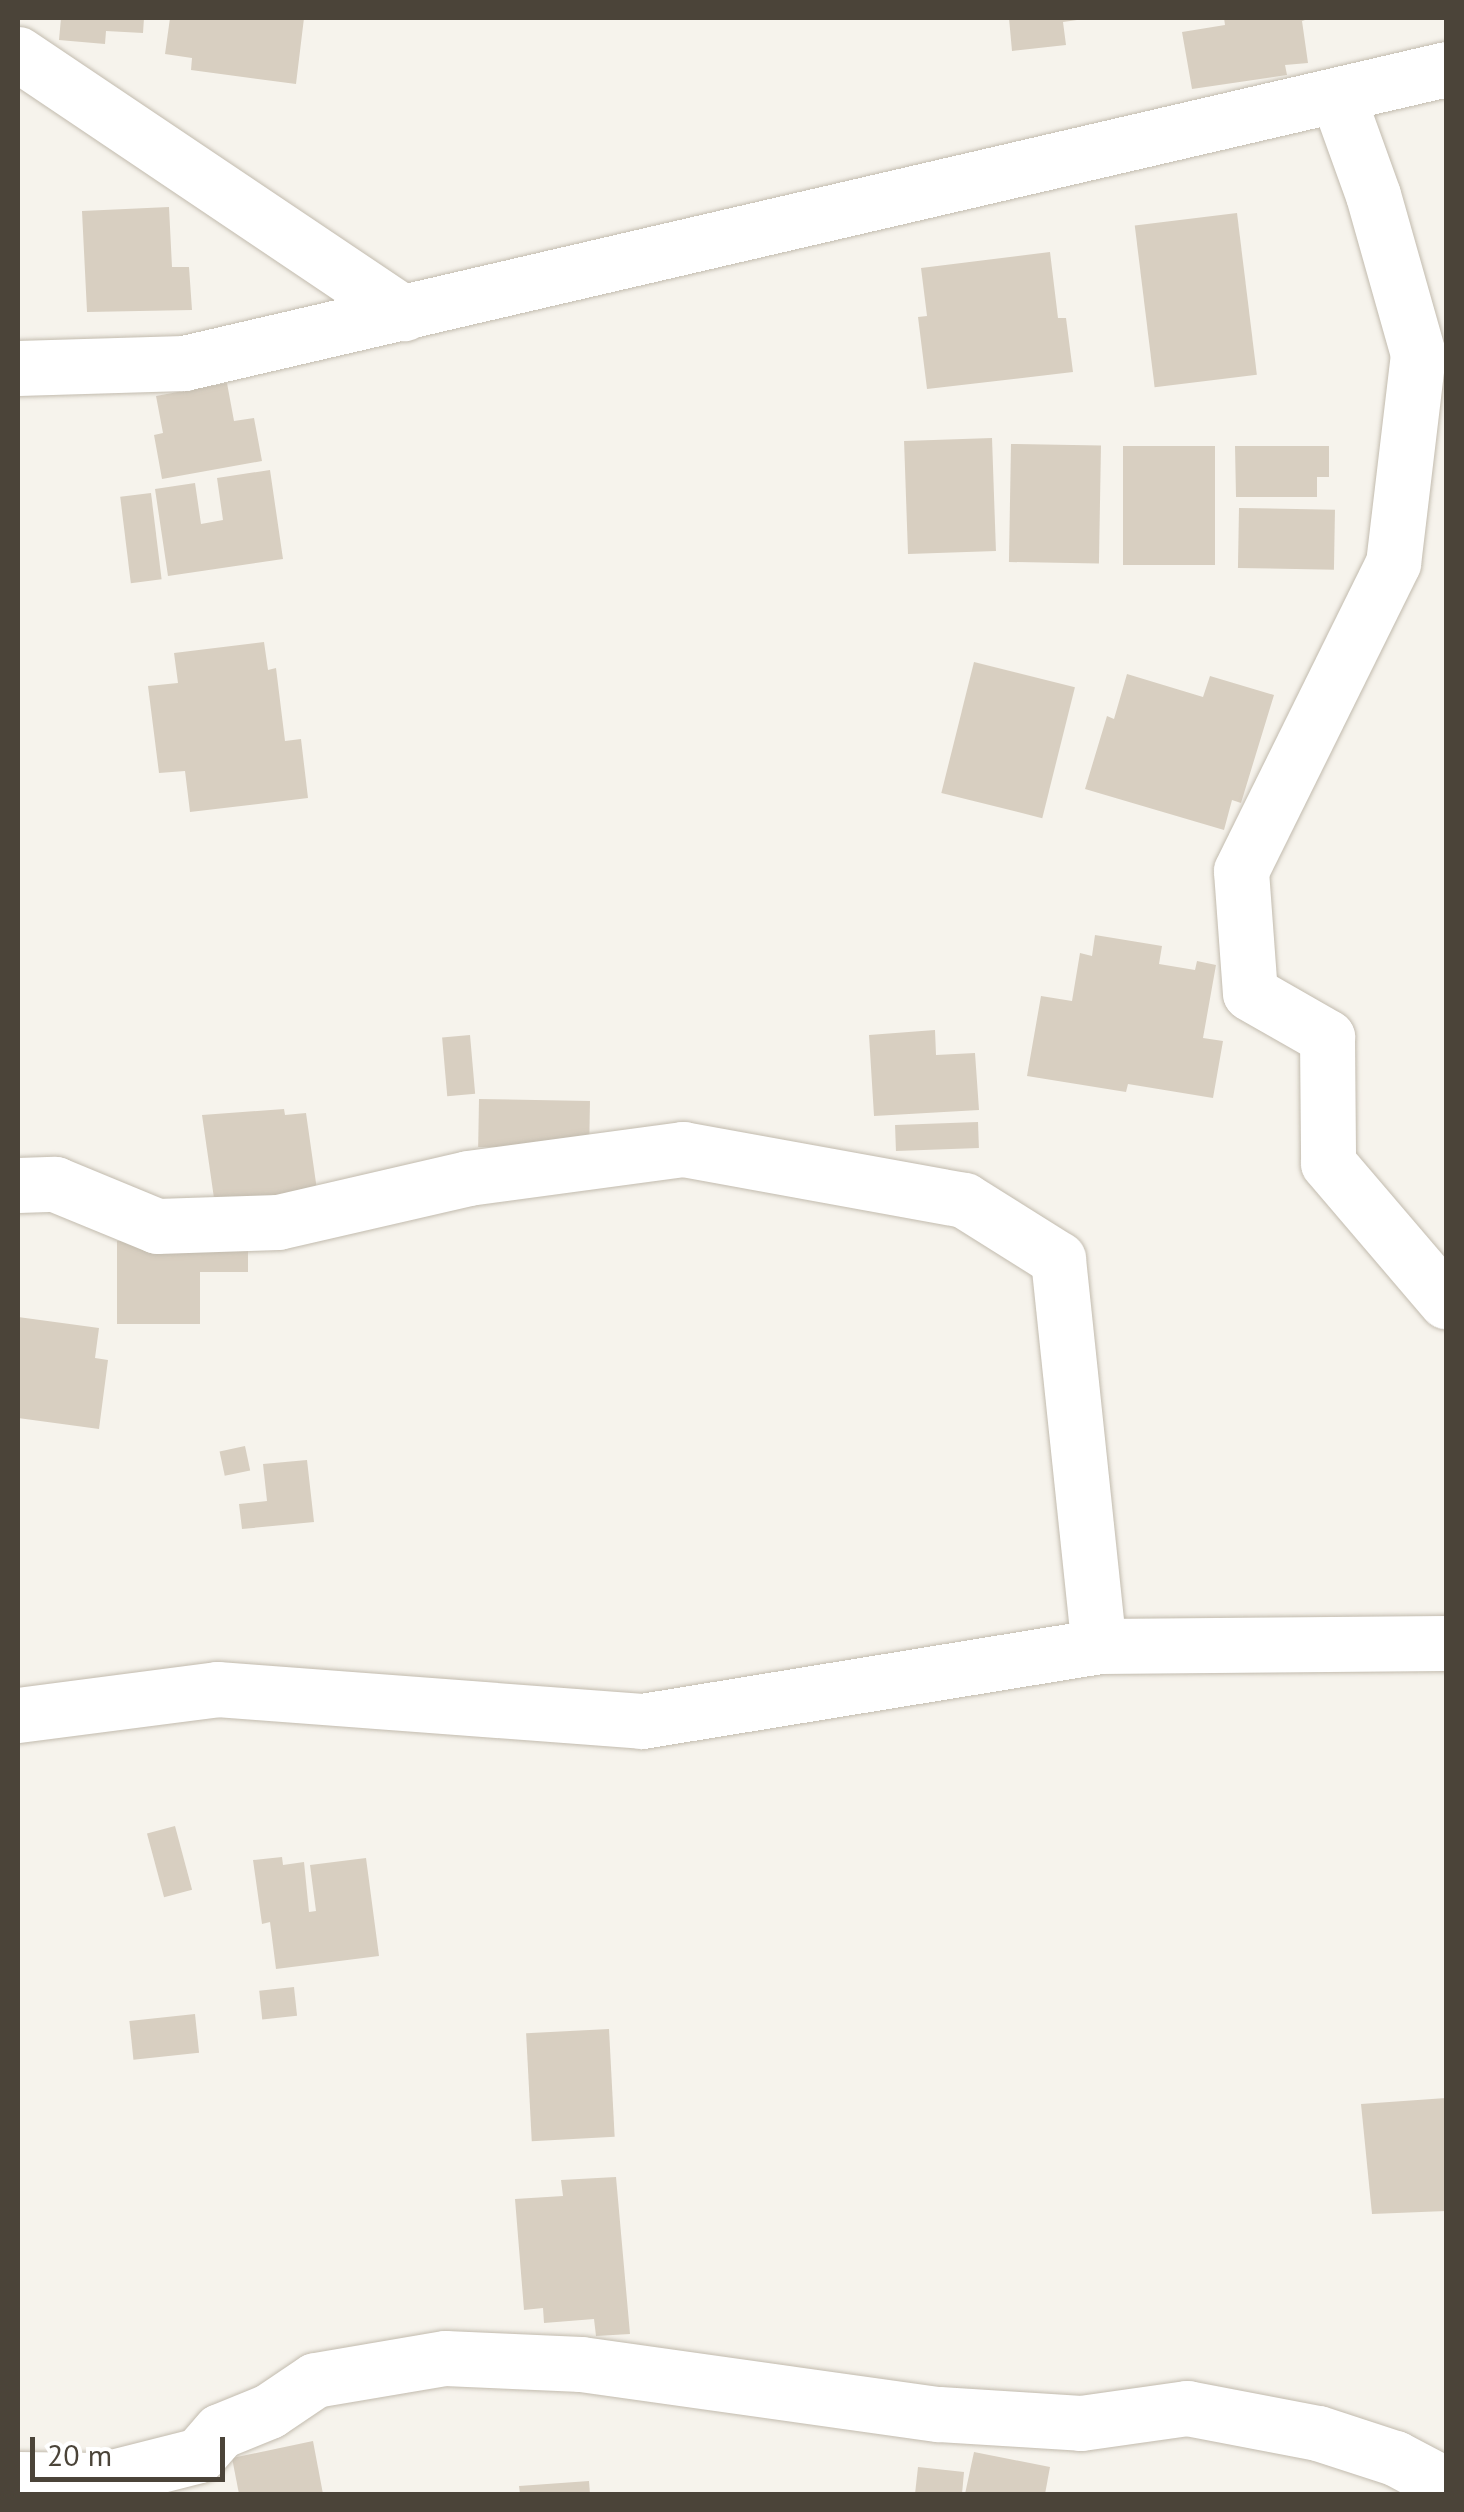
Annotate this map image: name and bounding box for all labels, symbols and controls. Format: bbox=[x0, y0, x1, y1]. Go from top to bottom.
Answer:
scale bar bbox=[35, 2417, 230, 2479]
text: 20 m bbox=[47, 2435, 112, 2474]

